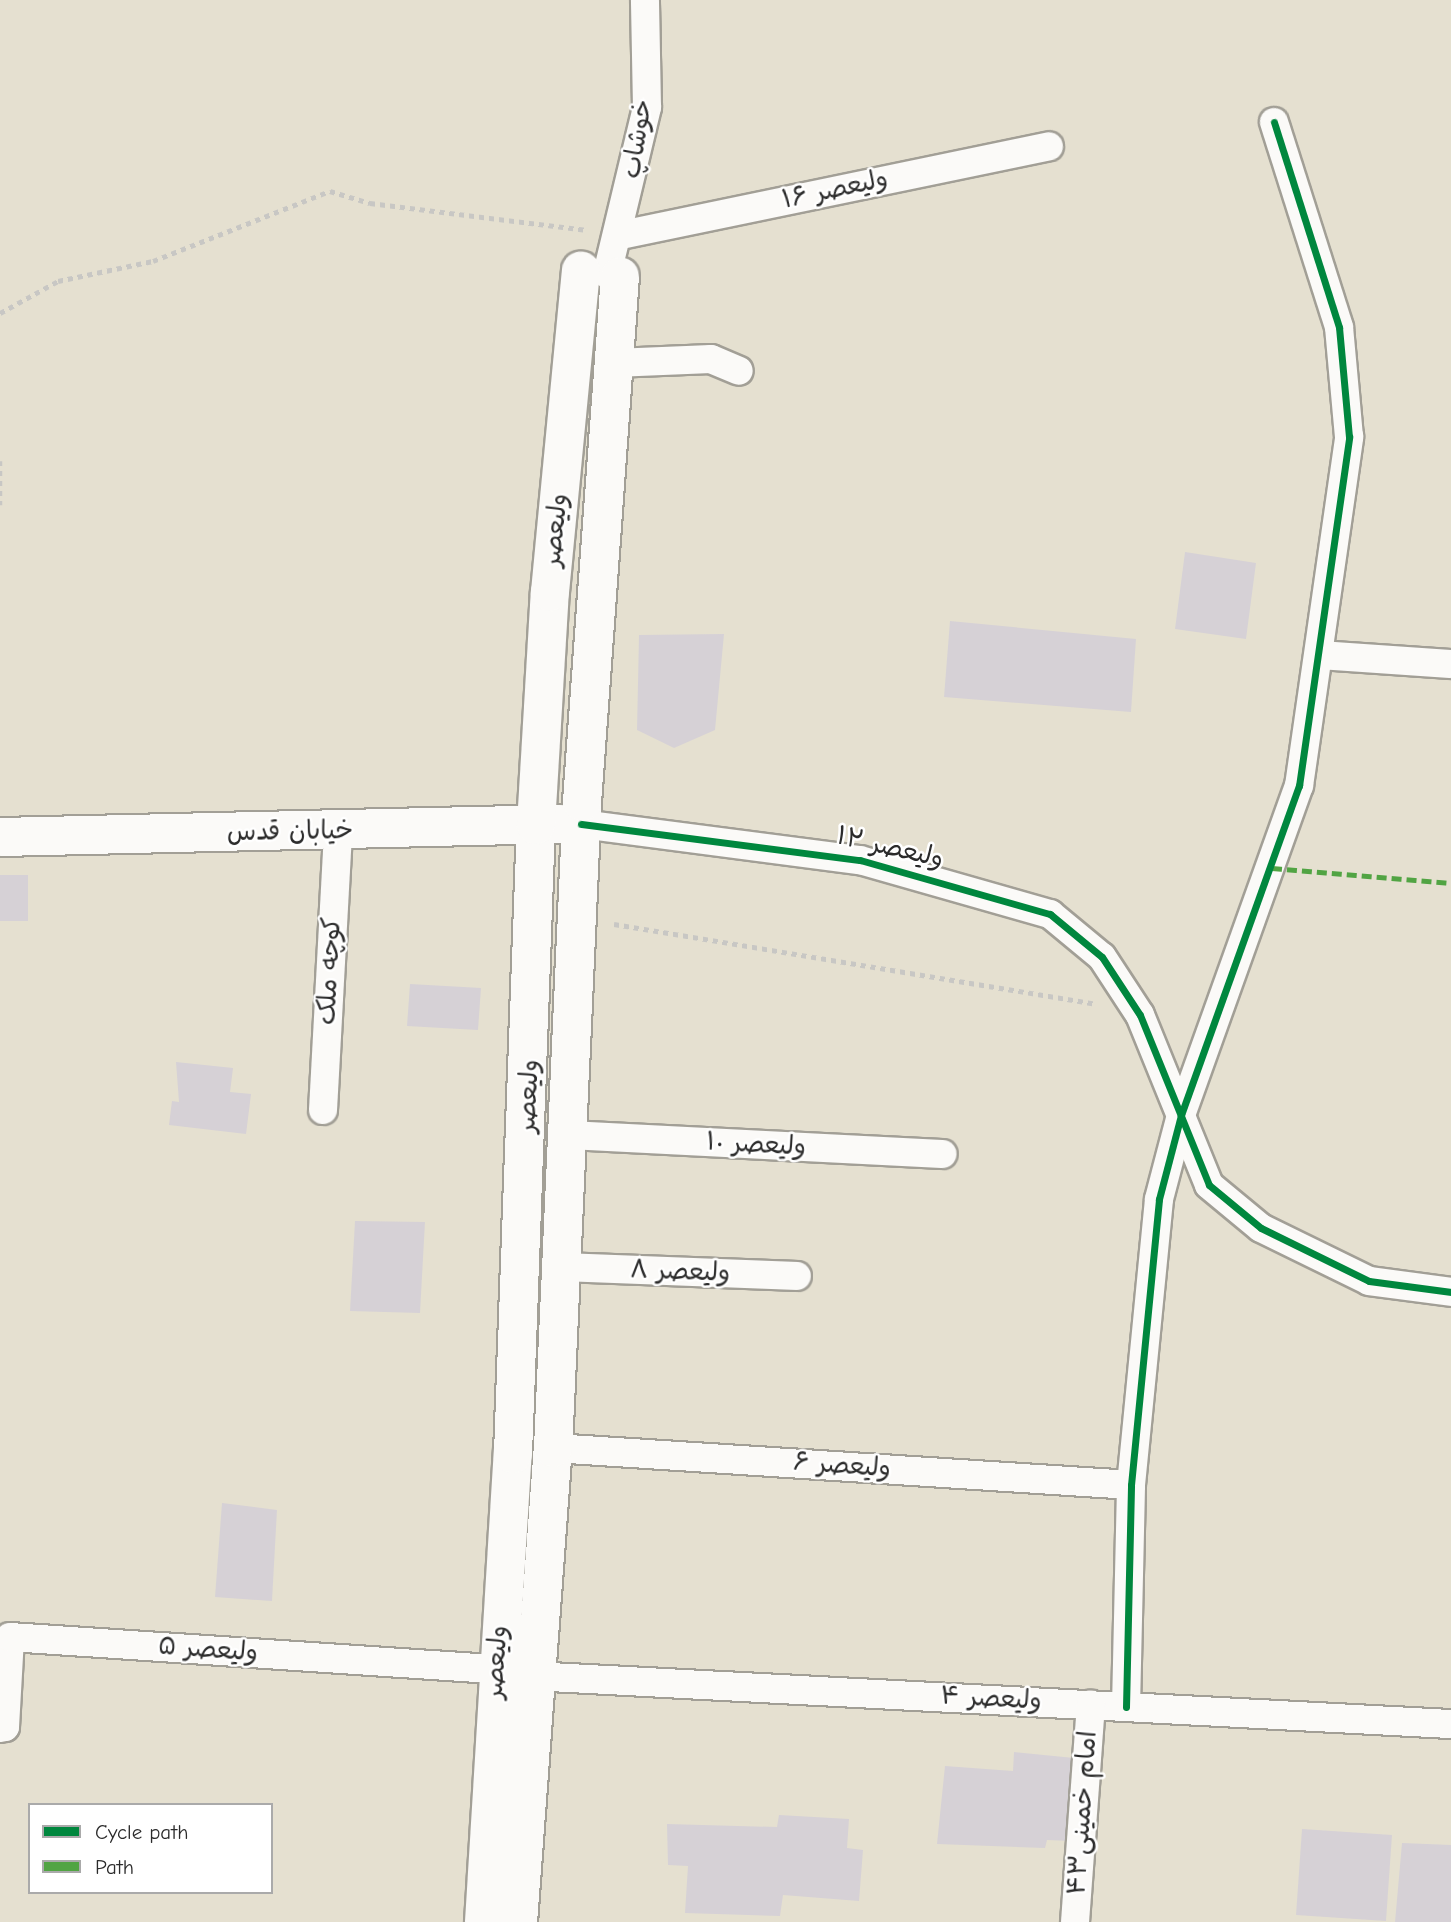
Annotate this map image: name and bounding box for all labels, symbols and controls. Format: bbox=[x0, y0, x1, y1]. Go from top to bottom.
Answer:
street label: خوشاپ bbox=[616, 97, 660, 181]
street label: ولیعصر ۱۶ bbox=[779, 164, 891, 216]
street label: ولیعصر bbox=[537, 492, 575, 568]
street label: خیابان قدس bbox=[227, 815, 353, 849]
street label: ولیعصر ۱۲ bbox=[833, 821, 947, 875]
street label: کوچه ملک bbox=[312, 916, 348, 1026]
street label: ولیعصر bbox=[512, 1059, 546, 1133]
street label: ولیعصر ۱۰ bbox=[705, 1127, 807, 1163]
street label: ولیعصر ۸ bbox=[629, 1255, 731, 1289]
street label: ولیعصر ۶ bbox=[792, 1447, 892, 1485]
street label: ولیعصر bbox=[479, 1624, 515, 1700]
street label: ولیعصر ۵ bbox=[157, 1631, 259, 1669]
street label: ولیعصر ۴ bbox=[940, 1681, 1042, 1717]
street label: امام خمینی۴۳ bbox=[1062, 1730, 1104, 1896]
legend bbox=[28, 1803, 273, 1894]
text: Cycle path bbox=[95, 1820, 188, 1844]
text: Path bbox=[95, 1855, 134, 1879]

